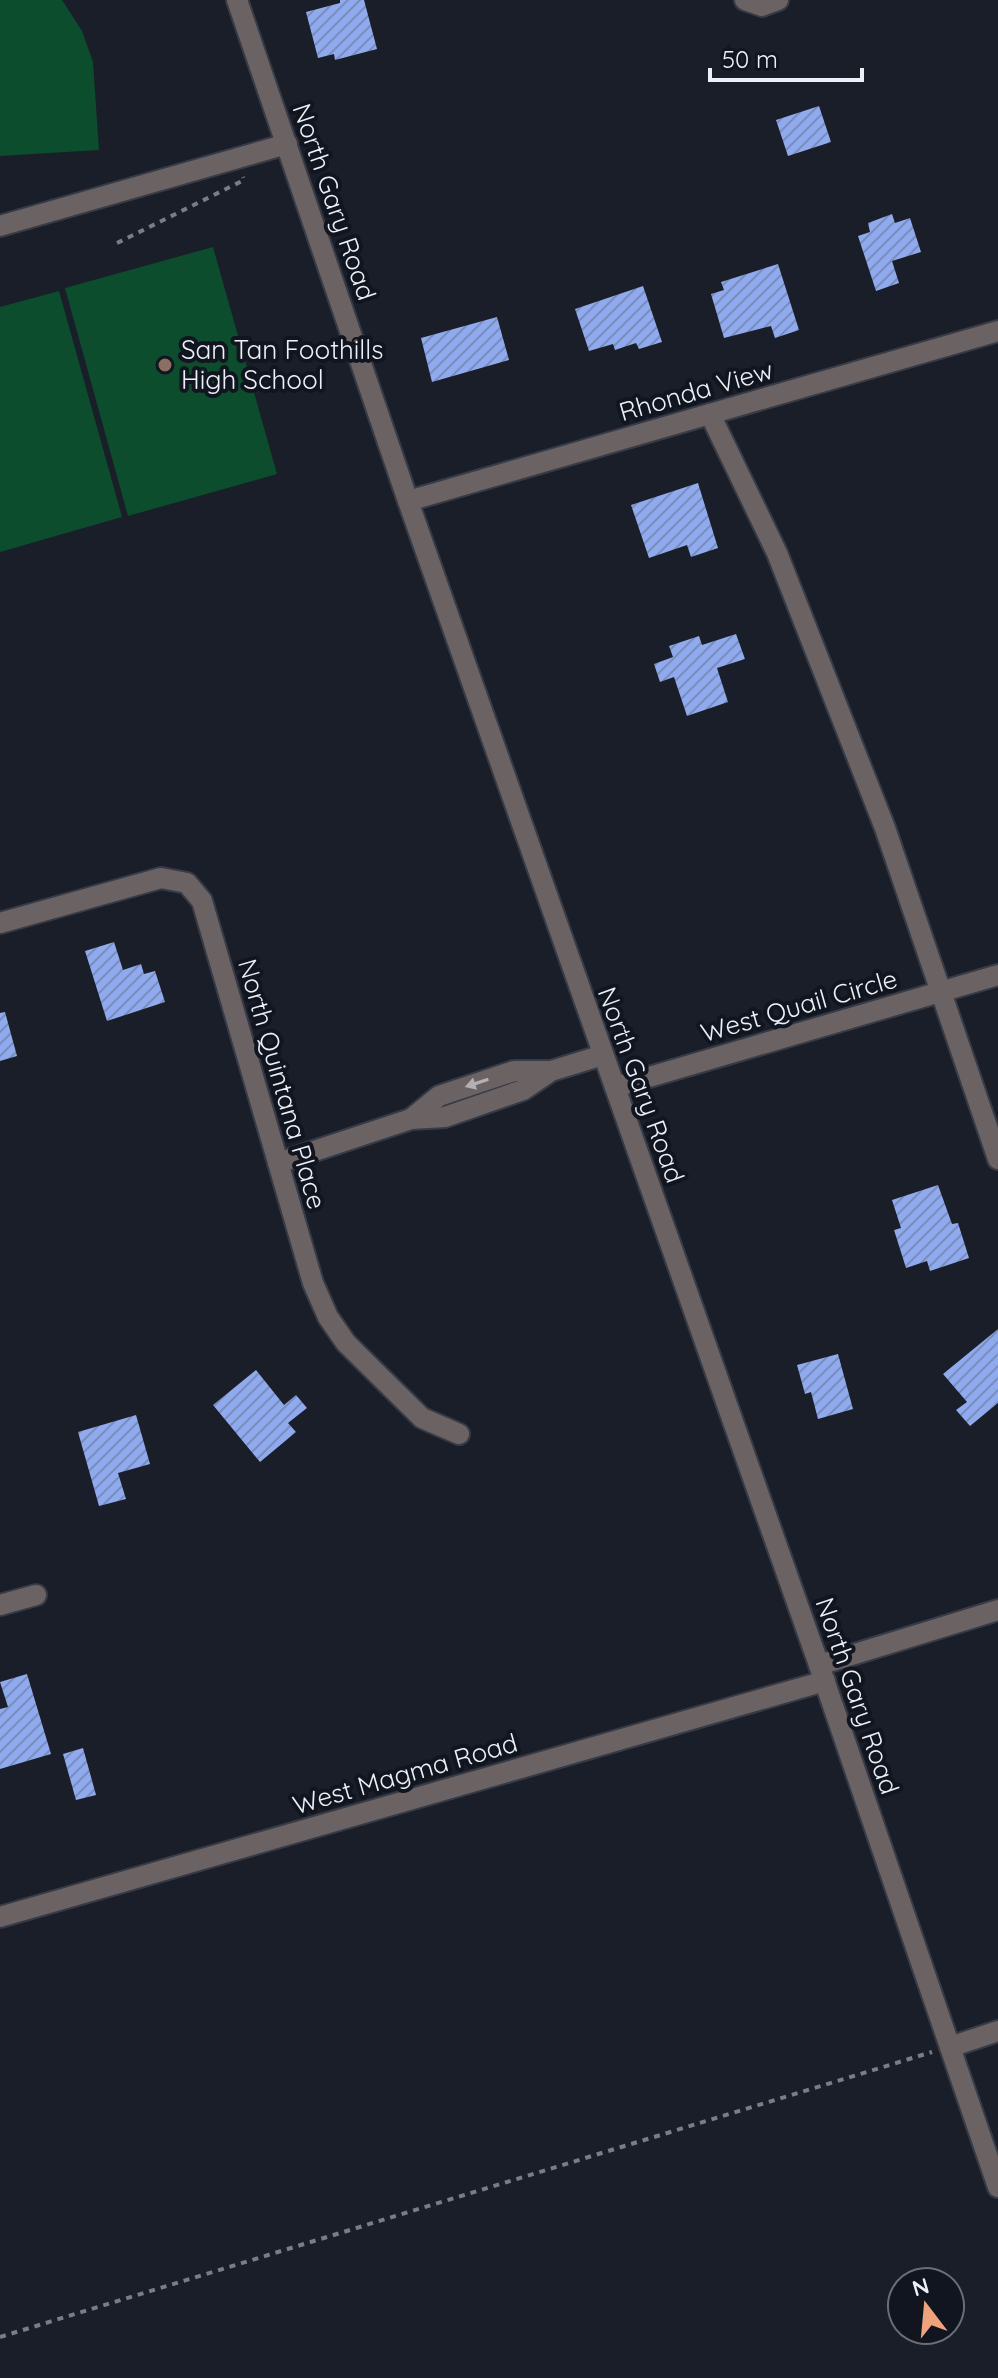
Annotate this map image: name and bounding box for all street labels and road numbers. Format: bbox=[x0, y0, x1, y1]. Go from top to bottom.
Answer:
street label: North Gary Road bbox=[285, 99, 384, 305]
street label: Rhonda View bbox=[615, 353, 777, 428]
street label: North Quintana Place bbox=[231, 955, 334, 1213]
street label: West Quail Circle bbox=[697, 962, 901, 1049]
street label: North Gary Road bbox=[591, 982, 692, 1187]
street label: North Gary Road bbox=[808, 1593, 907, 1799]
street label: West Magma Road bbox=[289, 1726, 521, 1821]

